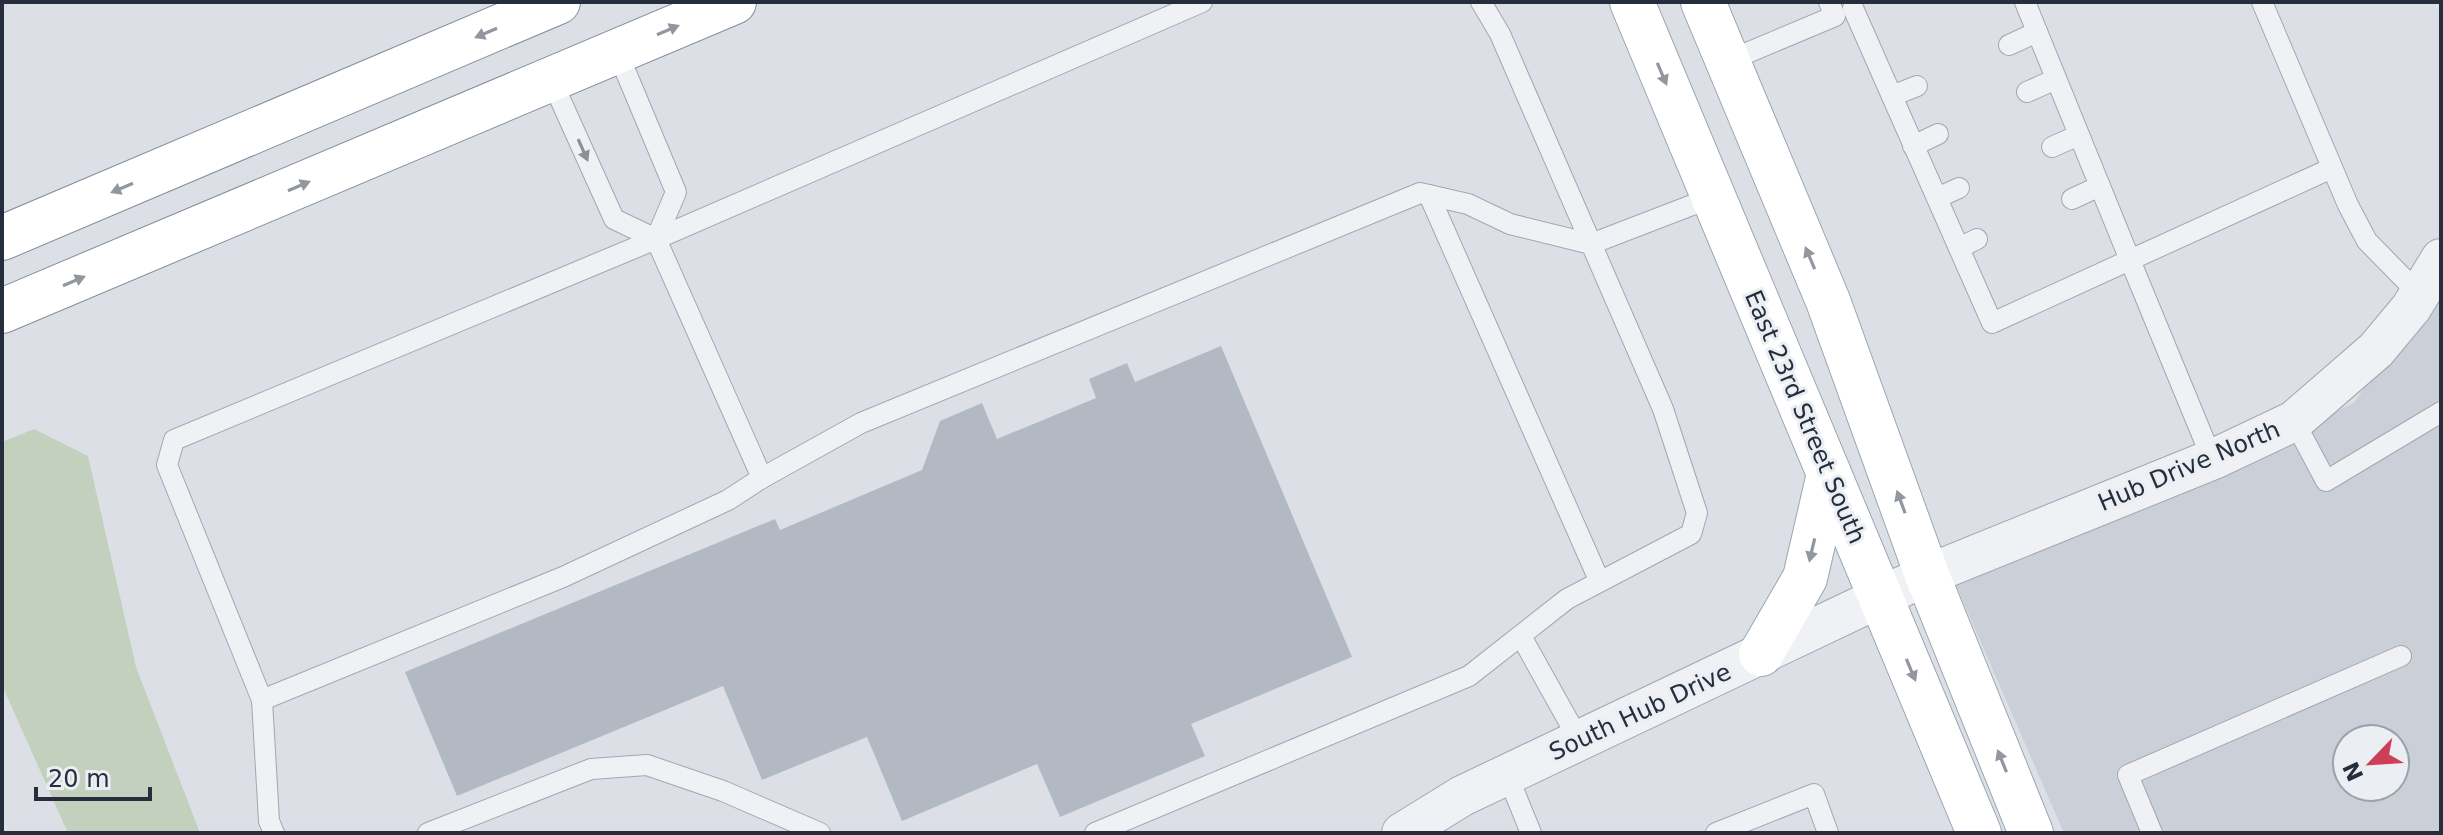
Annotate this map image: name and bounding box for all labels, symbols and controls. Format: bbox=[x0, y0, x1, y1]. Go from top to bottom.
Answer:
one-way arrow bbox=[656, 23, 680, 36]
one-way arrow bbox=[475, 26, 498, 39]
one-way arrow bbox=[1655, 62, 1668, 86]
one-way arrow bbox=[576, 139, 590, 162]
one-way arrow bbox=[288, 179, 311, 192]
one-way arrow bbox=[110, 182, 134, 195]
one-way arrow bbox=[1803, 246, 1816, 270]
one-way arrow bbox=[62, 274, 86, 287]
street label: East 23rd Street South bbox=[1739, 286, 1871, 548]
street label: Hub Drive North bbox=[2094, 415, 2284, 517]
one-way arrow bbox=[1894, 490, 1906, 514]
one-way arrow bbox=[1805, 538, 1817, 563]
street label: South Hub Drive bbox=[1545, 658, 1735, 766]
one-way arrow bbox=[1905, 658, 1918, 682]
north arrow bbox=[2331, 723, 2411, 803]
one-way arrow bbox=[1995, 749, 2008, 773]
scale bar bbox=[36, 751, 150, 801]
text: N bbox=[2338, 758, 2369, 785]
text: 20 m bbox=[48, 765, 110, 793]

